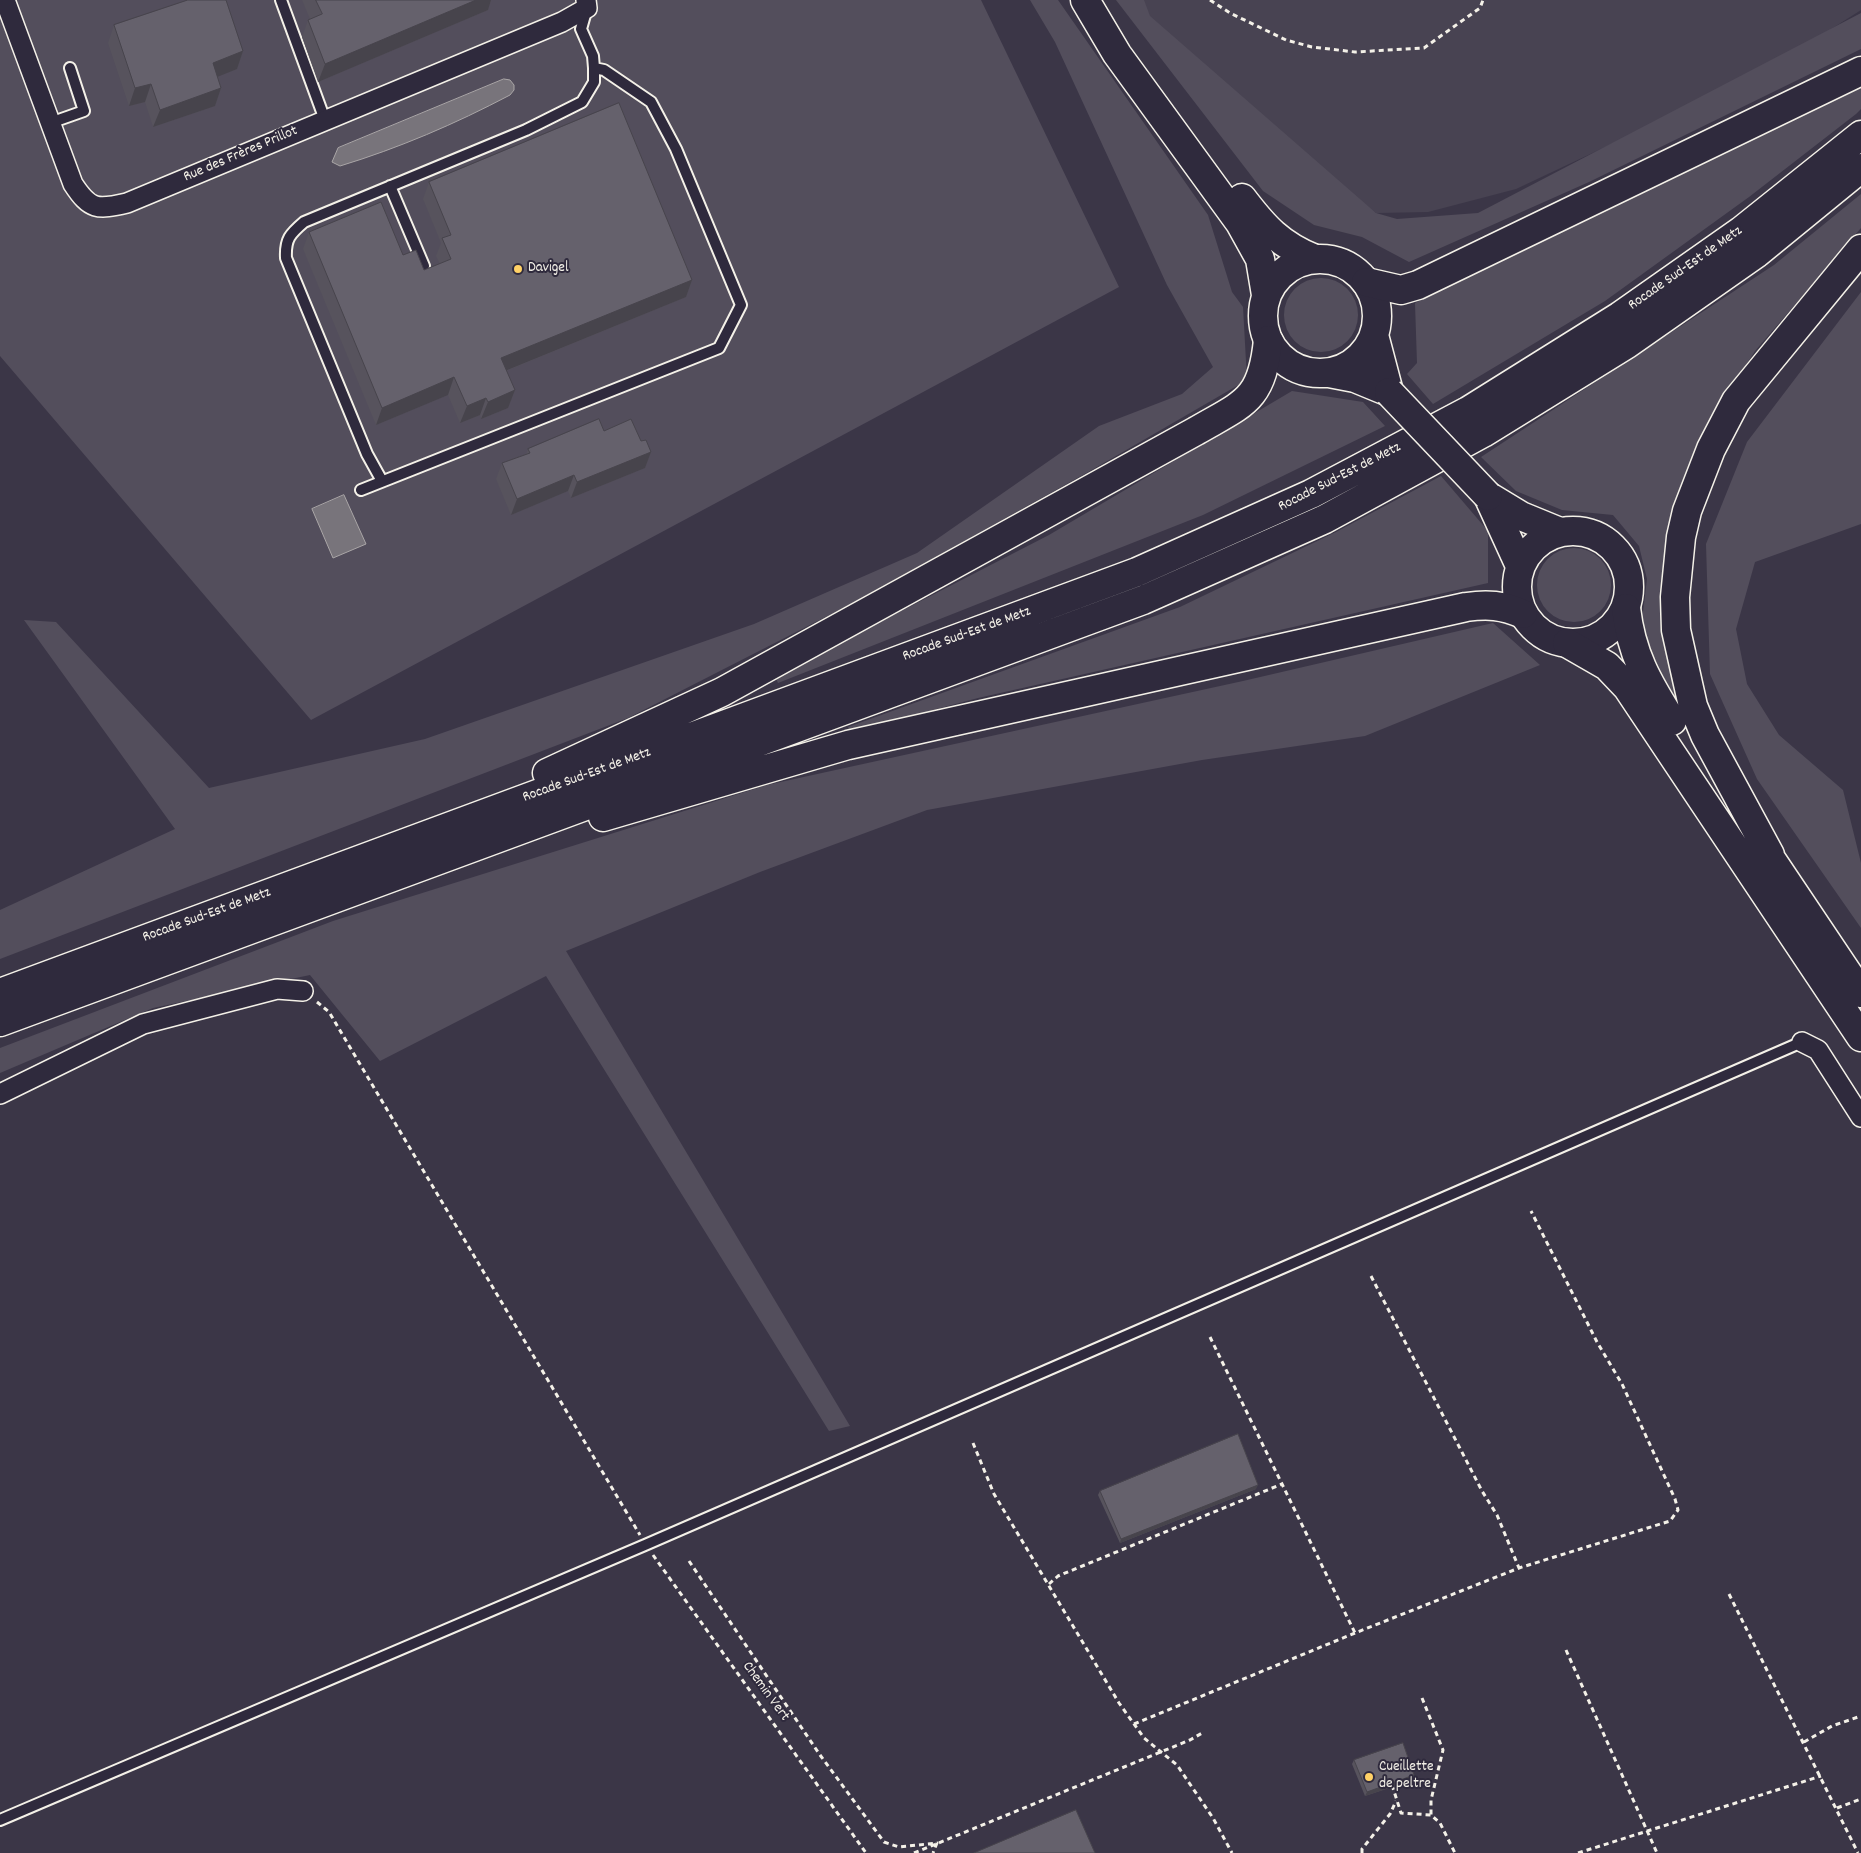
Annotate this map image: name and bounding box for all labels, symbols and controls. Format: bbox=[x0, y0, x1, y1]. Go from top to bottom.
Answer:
street label: Rue des Frères Prillot bbox=[181, 123, 301, 187]
street label: Rocade Sud-Est de Metz bbox=[1625, 223, 1747, 315]
place label: Davigel bbox=[528, 260, 569, 278]
marker: Davigel bbox=[512, 263, 524, 275]
street label: Rocade Sud-Est de Metz bbox=[1276, 439, 1404, 517]
street label: Rocade Sud-Est de Metz bbox=[900, 603, 1034, 667]
street label: Rocade Sud-Est de Metz bbox=[520, 744, 654, 808]
street label: Rocade Sud-Est de Metz bbox=[140, 884, 274, 948]
street label: Chemin Vert bbox=[737, 1659, 793, 1725]
place label: Cueillette de peltre bbox=[1379, 1759, 1434, 1794]
marker: Cueillette de peltre bbox=[1363, 1771, 1375, 1783]

